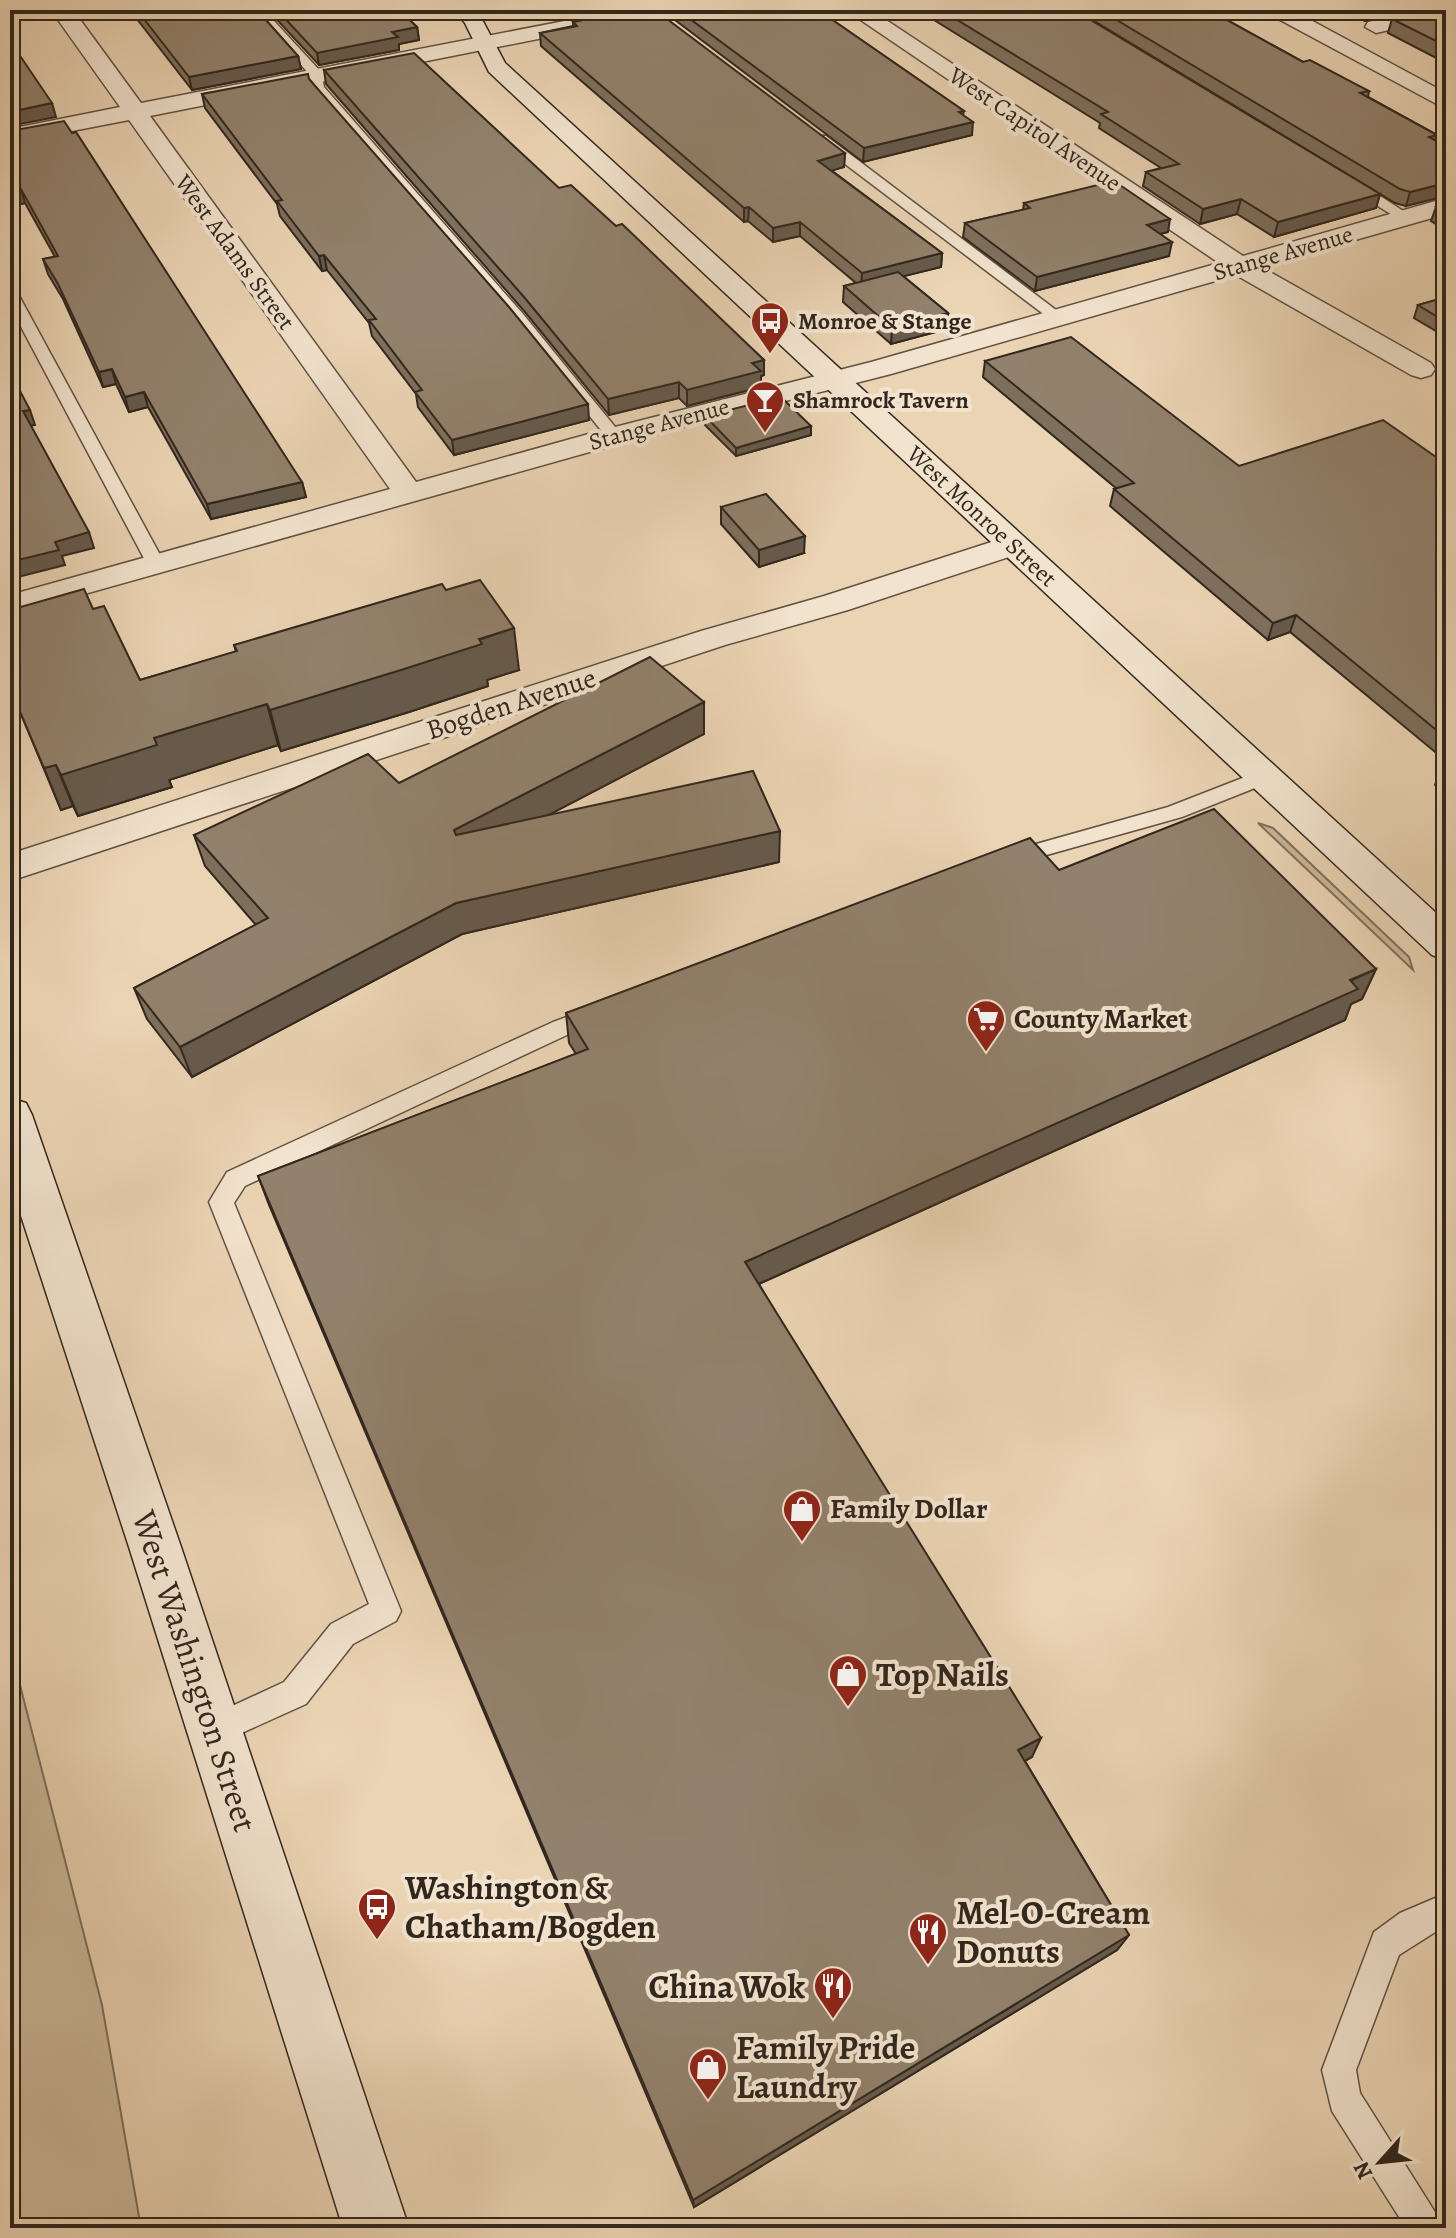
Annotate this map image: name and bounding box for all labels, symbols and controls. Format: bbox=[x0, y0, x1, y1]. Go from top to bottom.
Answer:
street label: West Capitol Avenue bbox=[942, 59, 1127, 199]
street label: West Adams Street bbox=[167, 167, 302, 336]
street label: Stange Avenue bbox=[1209, 218, 1357, 288]
bus stop icon: Monroe & Stange bbox=[749, 300, 791, 355]
place label: Monroe & Stange bbox=[798, 305, 972, 337]
bar icon: Shamrock Tavern bbox=[744, 379, 786, 434]
place label: Shamrock Tavern bbox=[793, 384, 969, 416]
street label: Stange Avenue bbox=[585, 390, 733, 458]
street label: West Monroe Street bbox=[899, 437, 1064, 594]
street label: Bogden Avenue bbox=[421, 659, 601, 749]
supermarket icon: County Market bbox=[965, 998, 1007, 1053]
place label: County Market bbox=[1014, 1000, 1188, 1038]
shop icon: Family Dollar bbox=[781, 1488, 823, 1543]
place label: Family Dollar bbox=[830, 1490, 988, 1528]
street label: West Washington Street bbox=[121, 1503, 269, 1838]
place label: Top Nails bbox=[876, 1651, 1009, 1698]
shop icon: Top Nails bbox=[827, 1653, 869, 1708]
place label: Washington & Chatham/Bogden bbox=[404, 1864, 656, 1950]
bus stop icon: Washington & Chatham/Bogden bbox=[356, 1886, 398, 1941]
place label: Mel-O-Cream Donuts bbox=[956, 1889, 1150, 1975]
restaurant icon: Mel-O-Cream Donuts bbox=[907, 1911, 949, 1966]
place label: China Wok bbox=[649, 1963, 805, 2010]
restaurant icon: China Wok bbox=[812, 1965, 854, 2020]
place label: Family Pride Laundry bbox=[736, 2024, 916, 2110]
shop icon: Family Pride Laundry bbox=[687, 2046, 729, 2101]
north arrow bbox=[1340, 2122, 1420, 2202]
text: N bbox=[1346, 2157, 1380, 2185]

